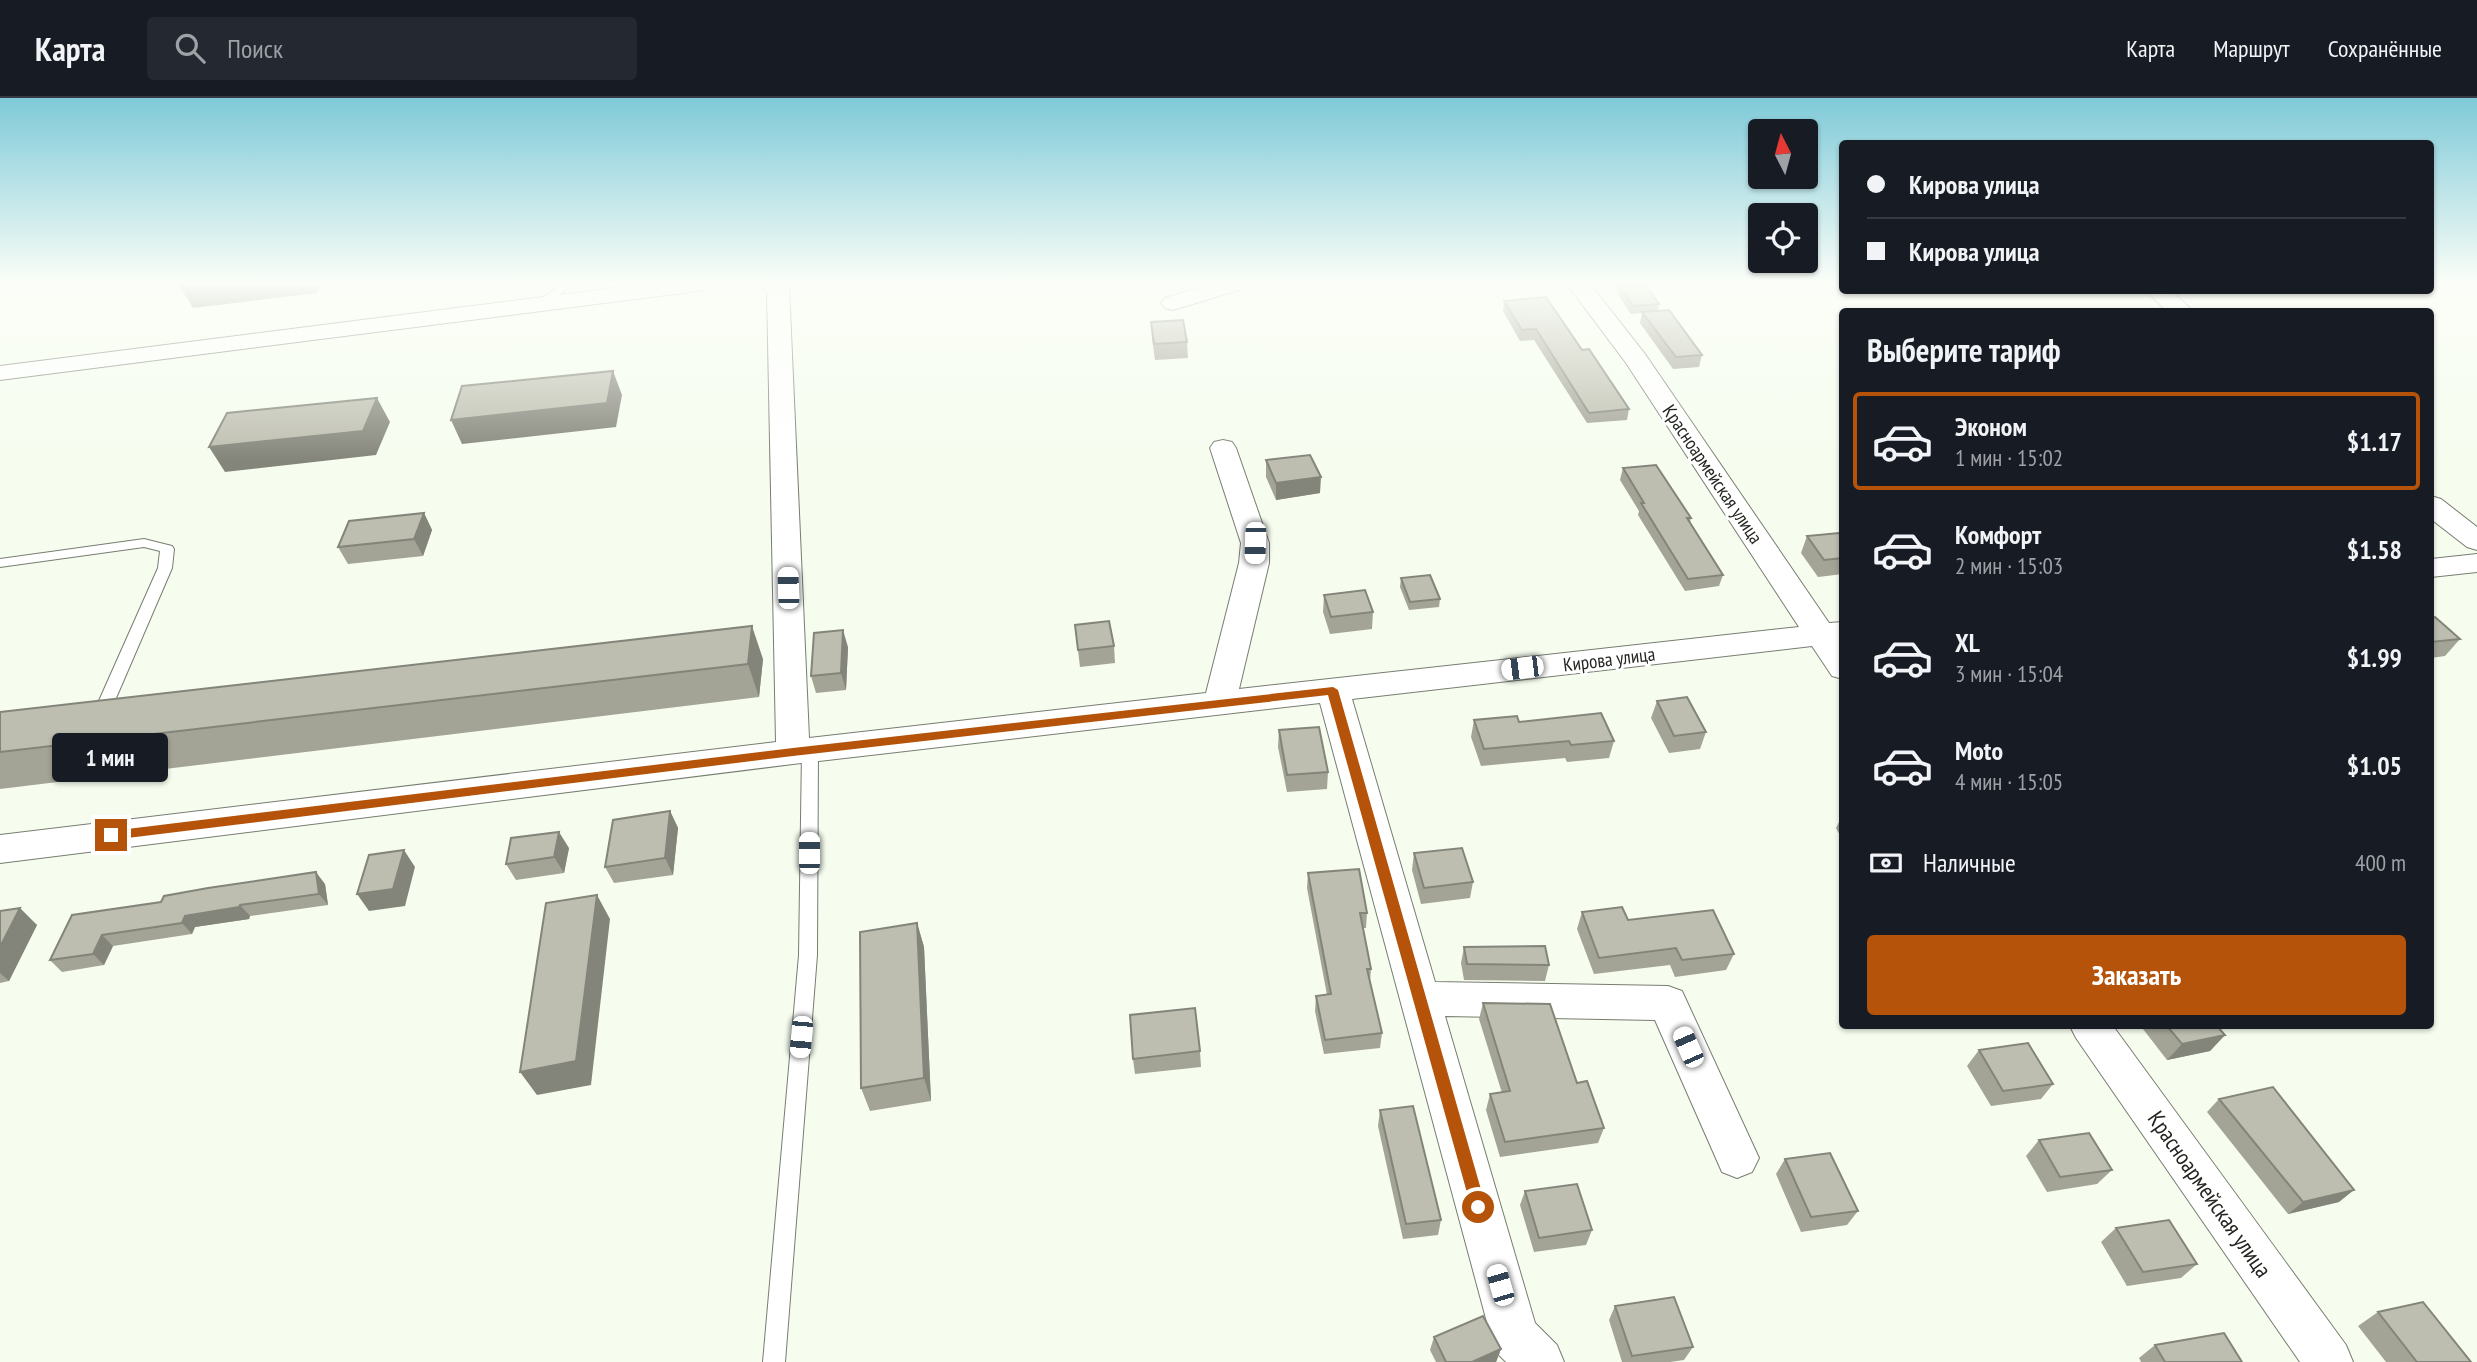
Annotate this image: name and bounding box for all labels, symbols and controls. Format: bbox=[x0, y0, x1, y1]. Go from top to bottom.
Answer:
search box bbox=[147, 17, 637, 80]
text: Карта bbox=[35, 27, 105, 70]
icon: search bbox=[171, 29, 209, 67]
text: Поиск bbox=[227, 32, 283, 65]
text: Карта bbox=[2126, 33, 2175, 64]
text: Маршрут bbox=[2213, 33, 2290, 64]
text: Сохранённые bbox=[2328, 33, 2442, 64]
north arrow bbox=[1748, 119, 1818, 189]
map controls bbox=[1748, 119, 1818, 273]
text: Кирова улица bbox=[1909, 168, 2039, 201]
button: locate bbox=[1748, 203, 1818, 273]
text: Кирова улица bbox=[1909, 235, 2039, 268]
text: Выберите тариф bbox=[1867, 329, 2061, 371]
street label: Красноармейская улица bbox=[1658, 400, 1768, 548]
icon: car bbox=[1871, 410, 1934, 473]
text: Эконом bbox=[1955, 410, 2027, 443]
text: $1.17 bbox=[2347, 425, 2402, 458]
text: 1 мин · 15:02 bbox=[1955, 443, 2063, 472]
icon: car bbox=[1871, 518, 1934, 581]
text: Комфорт bbox=[1955, 518, 2041, 551]
car bbox=[1244, 522, 1267, 564]
text: $1.58 bbox=[2347, 533, 2402, 566]
text: 2 мин · 15:03 bbox=[1955, 551, 2063, 580]
car bbox=[777, 567, 800, 609]
icon: car bbox=[1871, 626, 1934, 689]
text: XL bbox=[1955, 626, 1980, 659]
street label: Кирова улица bbox=[1562, 641, 1656, 677]
text: $1.99 bbox=[2347, 641, 2402, 674]
car bbox=[1500, 655, 1545, 681]
text: 3 мин · 15:04 bbox=[1955, 659, 2063, 688]
callout: 1 мин bbox=[53, 734, 169, 782]
icon: car bbox=[1871, 734, 1934, 797]
text: Moto bbox=[1955, 734, 2003, 767]
text: 1 мин bbox=[85, 743, 135, 772]
text: $1.05 bbox=[2347, 749, 2402, 782]
text: 4 мин · 15:05 bbox=[1955, 767, 2063, 796]
route end bbox=[95, 819, 127, 851]
car bbox=[799, 832, 820, 874]
icon: cash bbox=[1867, 844, 1905, 882]
text: Наличные bbox=[1923, 846, 2016, 879]
text: 400 m bbox=[2355, 848, 2406, 877]
button: Заказать bbox=[1867, 935, 2406, 1015]
car bbox=[789, 1015, 814, 1059]
car bbox=[1670, 1024, 1707, 1070]
street label: Красноармейская улица bbox=[2142, 1105, 2278, 1283]
route start bbox=[1462, 1191, 1494, 1223]
car bbox=[1485, 1262, 1516, 1308]

